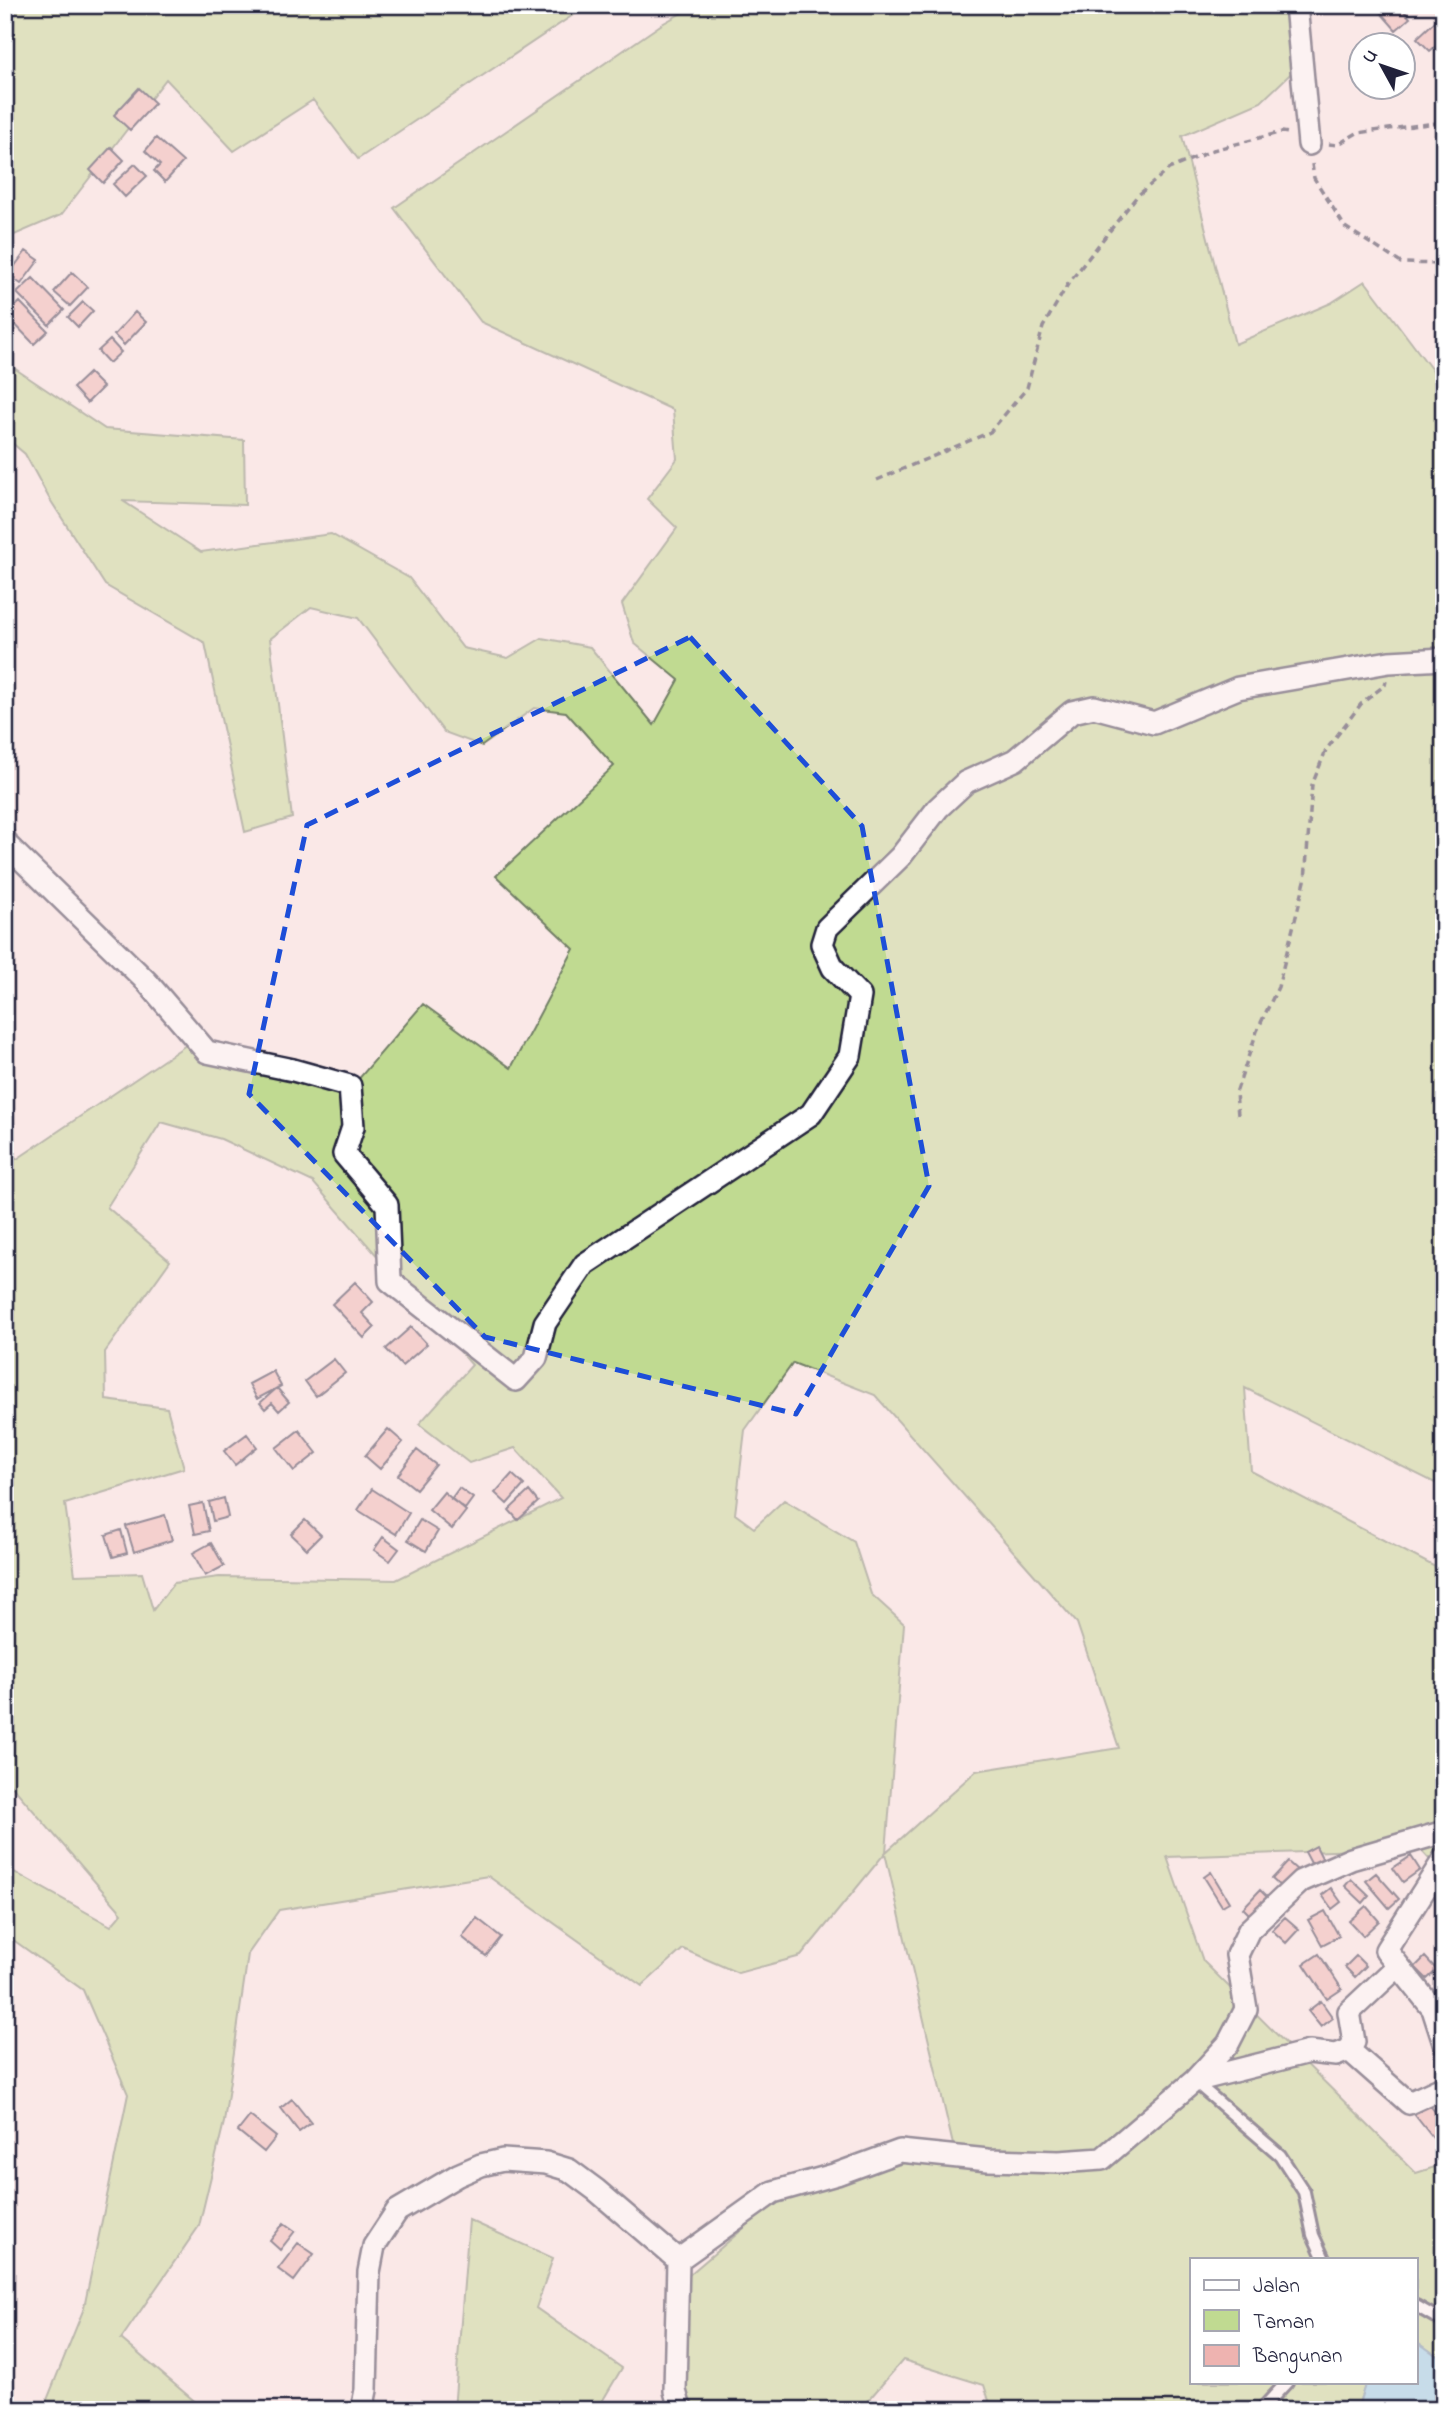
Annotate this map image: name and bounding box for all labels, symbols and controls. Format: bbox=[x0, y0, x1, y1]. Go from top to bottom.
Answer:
north arrow bbox=[1348, 32, 1418, 102]
text: U bbox=[1357, 43, 1385, 70]
legend bbox=[1190, 2258, 1418, 2384]
text: Jalan bbox=[1253, 2272, 1300, 2302]
text: Taman bbox=[1253, 2308, 1314, 2338]
text: Bangunan bbox=[1252, 2342, 1342, 2374]

